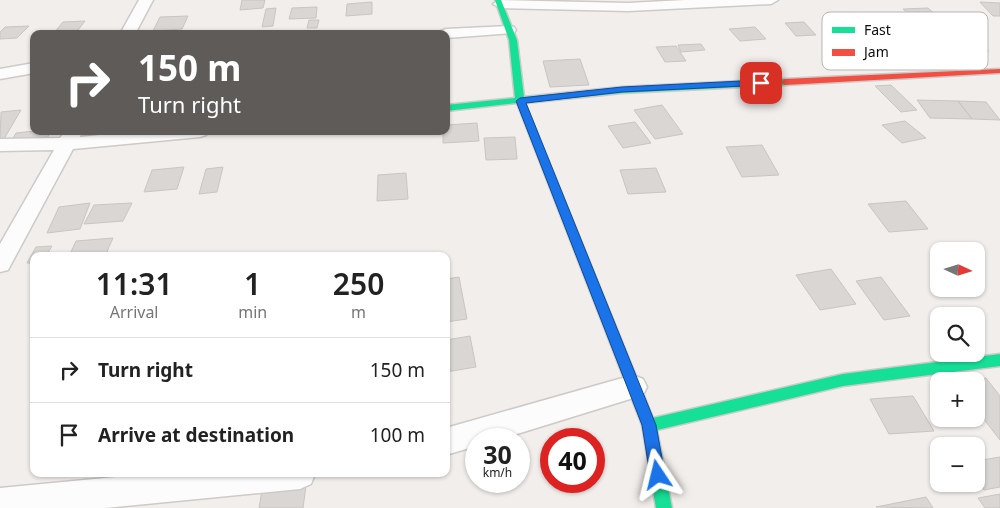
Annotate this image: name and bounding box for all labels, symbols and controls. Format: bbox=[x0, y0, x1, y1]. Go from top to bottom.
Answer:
legend bbox=[822, 12, 988, 70]
text: Fast bbox=[864, 20, 891, 39]
text: Jam bbox=[862, 42, 889, 61]
text: 150 m bbox=[138, 44, 241, 91]
icon: right bbox=[55, 50, 120, 115]
pin bbox=[740, 62, 782, 104]
icon: arrive bbox=[747, 69, 775, 97]
text: Turn right bbox=[138, 89, 241, 119]
north arrow bbox=[930, 242, 985, 298]
map controls bbox=[930, 242, 985, 492]
text: 11:31 bbox=[96, 263, 173, 304]
text: 1 bbox=[244, 263, 261, 304]
text: 250 bbox=[333, 263, 384, 304]
text: Arrival bbox=[110, 301, 159, 323]
text: min bbox=[238, 301, 267, 323]
text: m bbox=[351, 301, 366, 323]
button: search bbox=[930, 307, 985, 362]
icon: right bbox=[55, 356, 83, 384]
text: Turn right bbox=[98, 357, 193, 383]
text: 150 m bbox=[370, 357, 425, 383]
button: + bbox=[930, 372, 985, 427]
icon: arrive bbox=[55, 421, 83, 449]
text: Arrive at destination bbox=[98, 422, 294, 448]
text: 100 m bbox=[370, 422, 425, 448]
speed limit sign: 40 bbox=[540, 428, 605, 493]
text: 30 bbox=[483, 437, 512, 471]
button: − bbox=[930, 437, 985, 492]
position arrow bbox=[631, 448, 683, 500]
text: km/h bbox=[483, 464, 512, 481]

